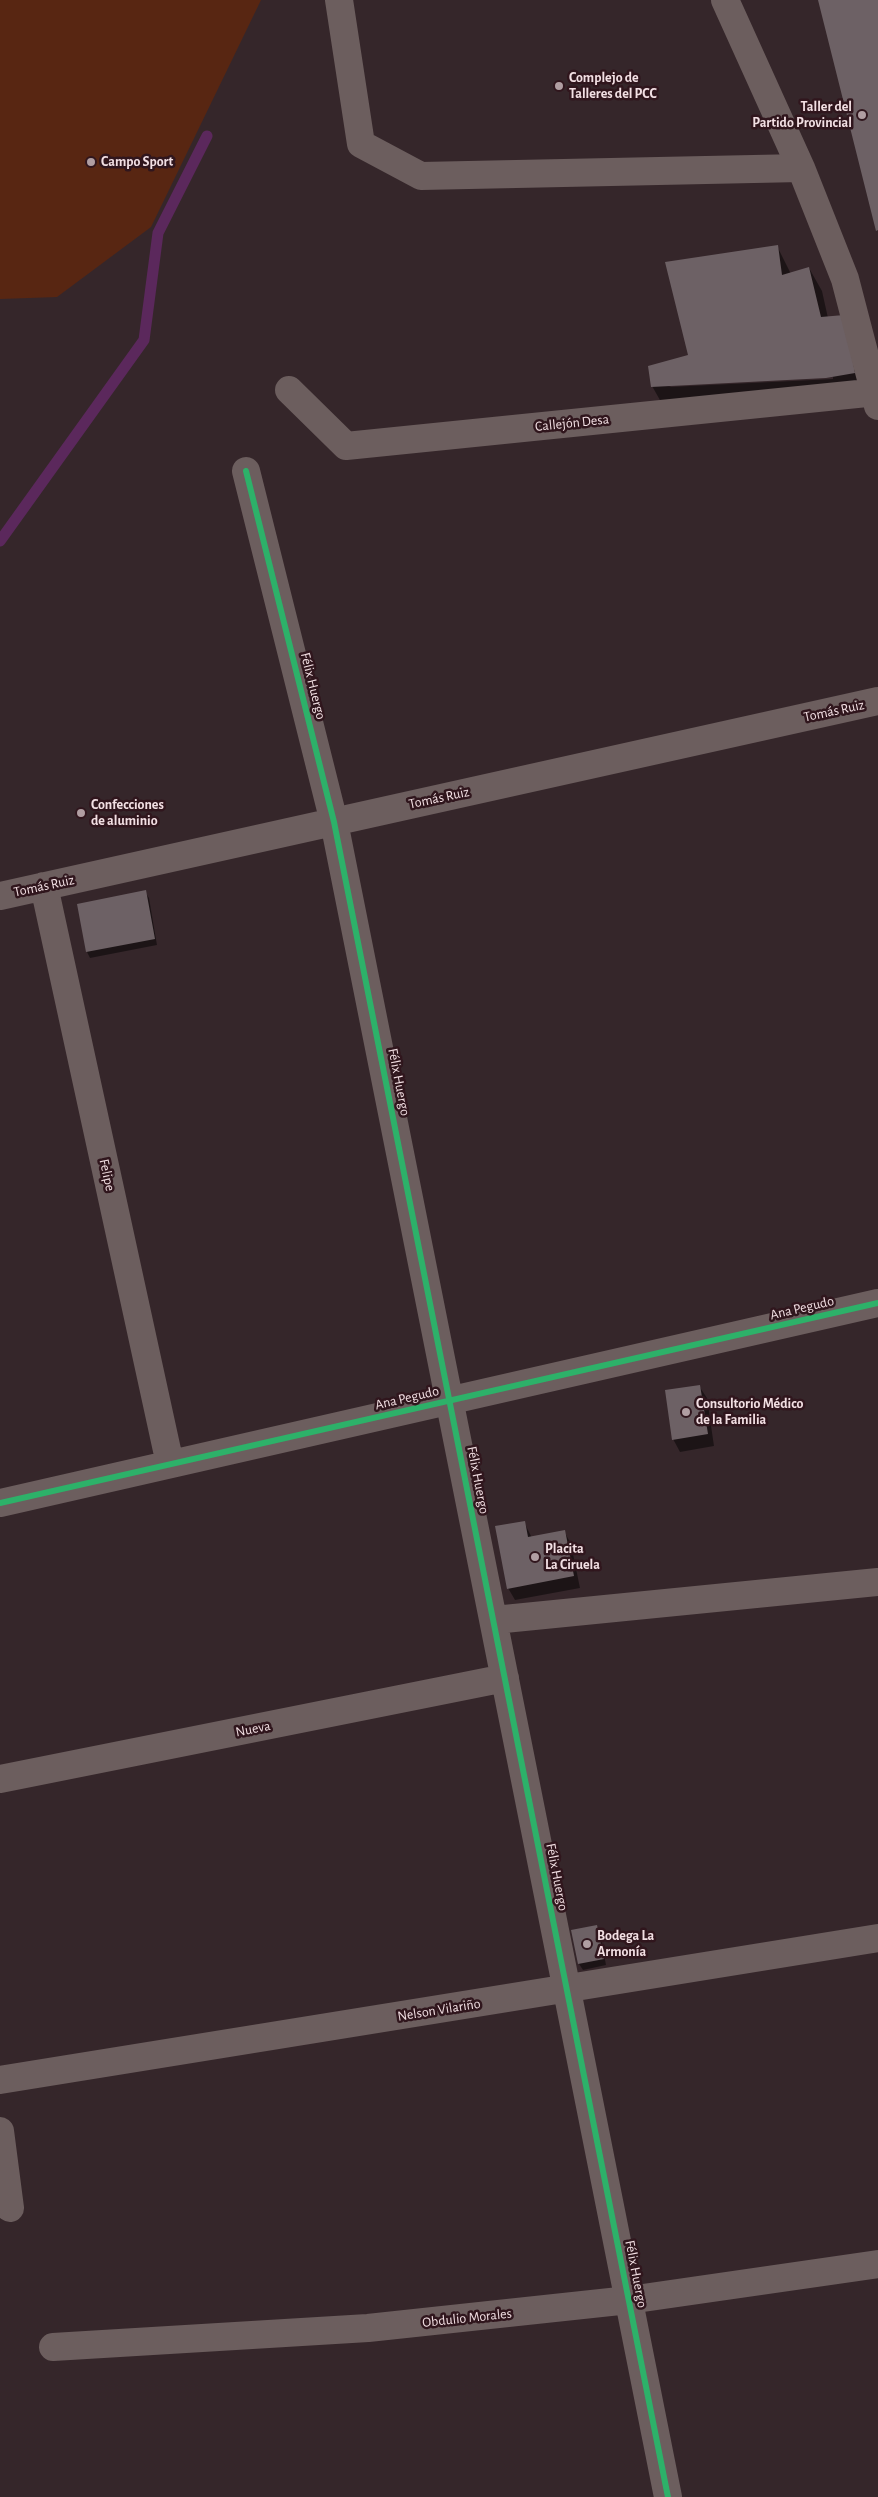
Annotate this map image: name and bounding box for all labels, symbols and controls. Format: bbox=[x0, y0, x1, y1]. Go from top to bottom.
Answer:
place label: Complejo de Talleres del PCC bbox=[569, 70, 657, 102]
marker: Complejo de Talleres del PCC bbox=[553, 80, 565, 92]
place label: Taller del Partido Provincial bbox=[752, 99, 852, 132]
marker: Taller del Partido Provincial bbox=[856, 109, 868, 121]
place label: Campo Sport bbox=[101, 154, 173, 170]
marker: Campo Sport bbox=[85, 156, 97, 168]
street label: Callejón Desa bbox=[534, 411, 610, 435]
street label: Félix Huergo bbox=[297, 651, 329, 721]
street label: Tomás Ruiz bbox=[802, 696, 866, 726]
street label: Tomás Ruiz bbox=[407, 783, 471, 813]
place label: Confecciones de aluminio bbox=[91, 797, 164, 830]
marker: Confecciones de aluminio bbox=[75, 807, 87, 819]
street label: Tomás Ruiz bbox=[12, 871, 76, 901]
street label: Félix Huergo bbox=[384, 1047, 414, 1117]
street label: Felipe bbox=[95, 1157, 119, 1193]
street label: Ana Pegudo bbox=[768, 1293, 836, 1323]
street label: Ana Pegudo bbox=[373, 1383, 441, 1413]
place label: Consultorio Médico de la Familia bbox=[696, 1396, 804, 1428]
marker: Consultorio Médico de la Familia bbox=[680, 1406, 692, 1418]
street label: Félix Huergo bbox=[463, 1445, 493, 1515]
place label: Placita La Ciruela bbox=[545, 1541, 600, 1574]
marker: Placita La Ciruela bbox=[529, 1551, 541, 1563]
street label: Nueva bbox=[234, 1717, 272, 1741]
street label: Félix Huergo bbox=[542, 1842, 572, 1912]
place label: Bodega La Armonía bbox=[597, 1928, 654, 1960]
marker: Bodega La Armonía bbox=[581, 1938, 593, 1950]
street label: Nelson Vilariño bbox=[396, 1995, 482, 2025]
street label: Félix Huergo bbox=[621, 2239, 651, 2309]
street label: Obdulio Morales bbox=[421, 2305, 513, 2331]

